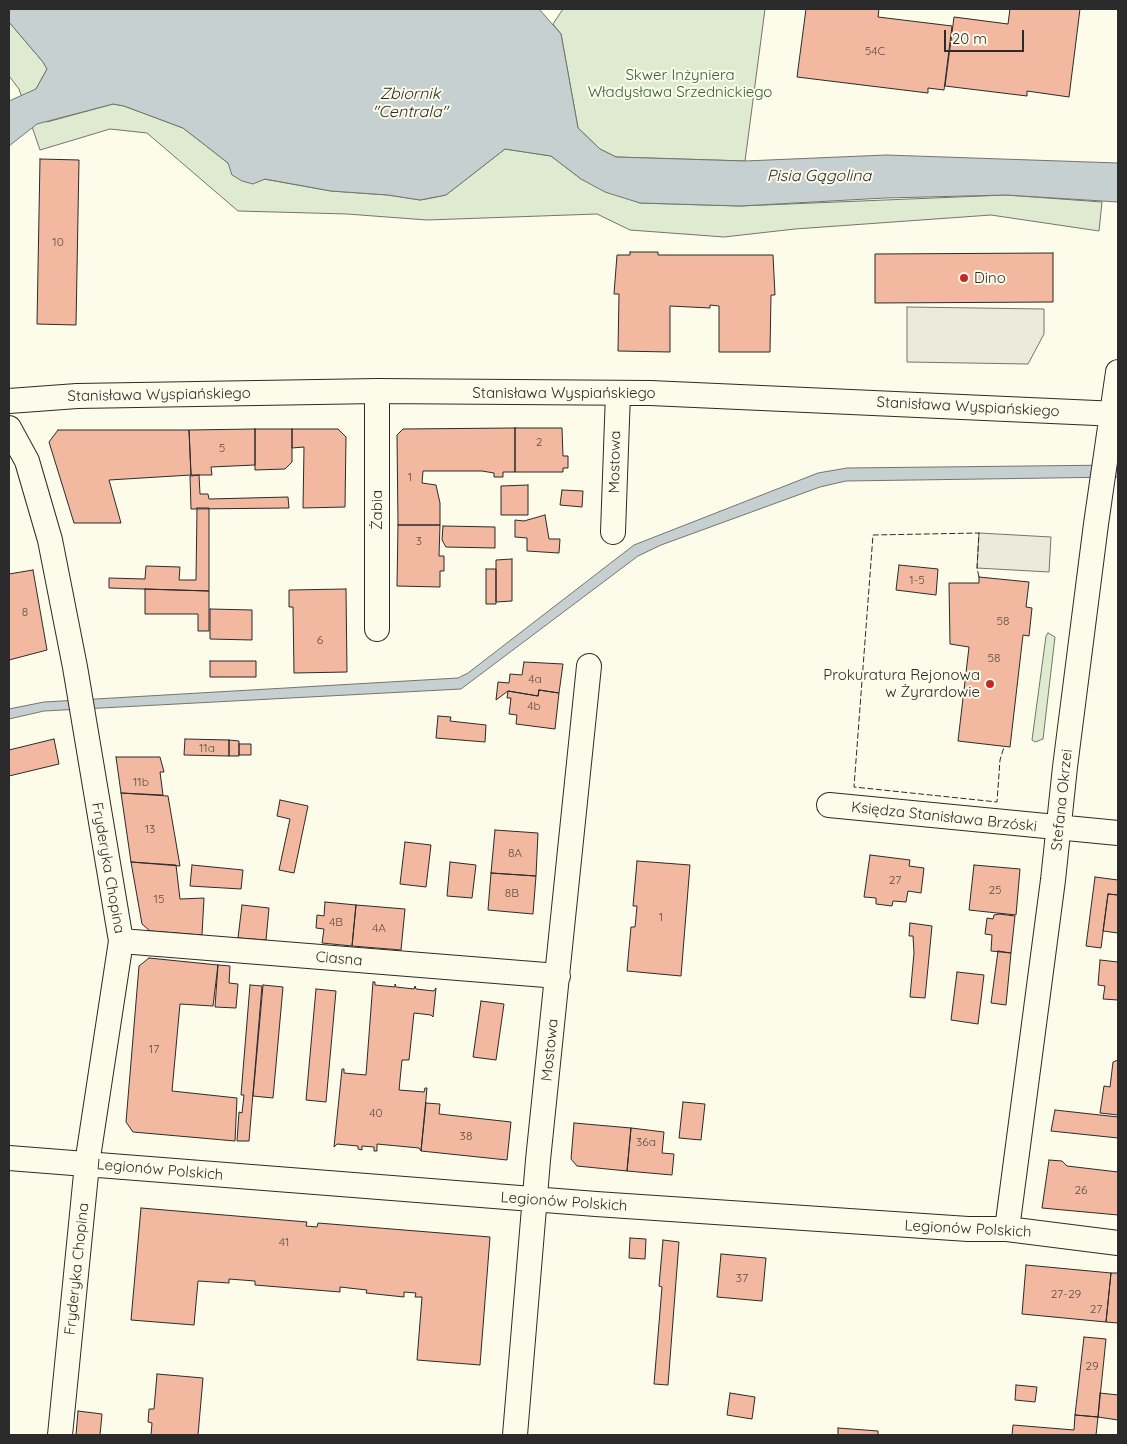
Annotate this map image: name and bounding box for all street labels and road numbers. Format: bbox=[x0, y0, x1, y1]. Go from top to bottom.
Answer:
street label: Stanisława Wyspiańskiego bbox=[67, 384, 251, 406]
street label: Stanisława Wyspiańskiego bbox=[472, 384, 656, 402]
street label: Stanisława Wyspiańskiego bbox=[876, 393, 1060, 421]
street label: Mostowa bbox=[605, 430, 625, 494]
street label: Żabia bbox=[368, 490, 386, 530]
street label: Stefana Okrzei bbox=[1048, 748, 1076, 852]
street label: Księdza Stanisława Brzóski bbox=[850, 798, 1038, 836]
street label: Fryderyka Chopina bbox=[88, 801, 128, 935]
street label: Ciasna bbox=[315, 948, 363, 970]
street label: Mostowa bbox=[538, 1018, 562, 1082]
street label: Legionów Polskich bbox=[96, 1156, 224, 1184]
street label: Legionów Polskich bbox=[500, 1189, 628, 1215]
street label: Fryderyka Chopina bbox=[61, 1202, 93, 1336]
street label: Legionów Polskich bbox=[904, 1217, 1032, 1241]

